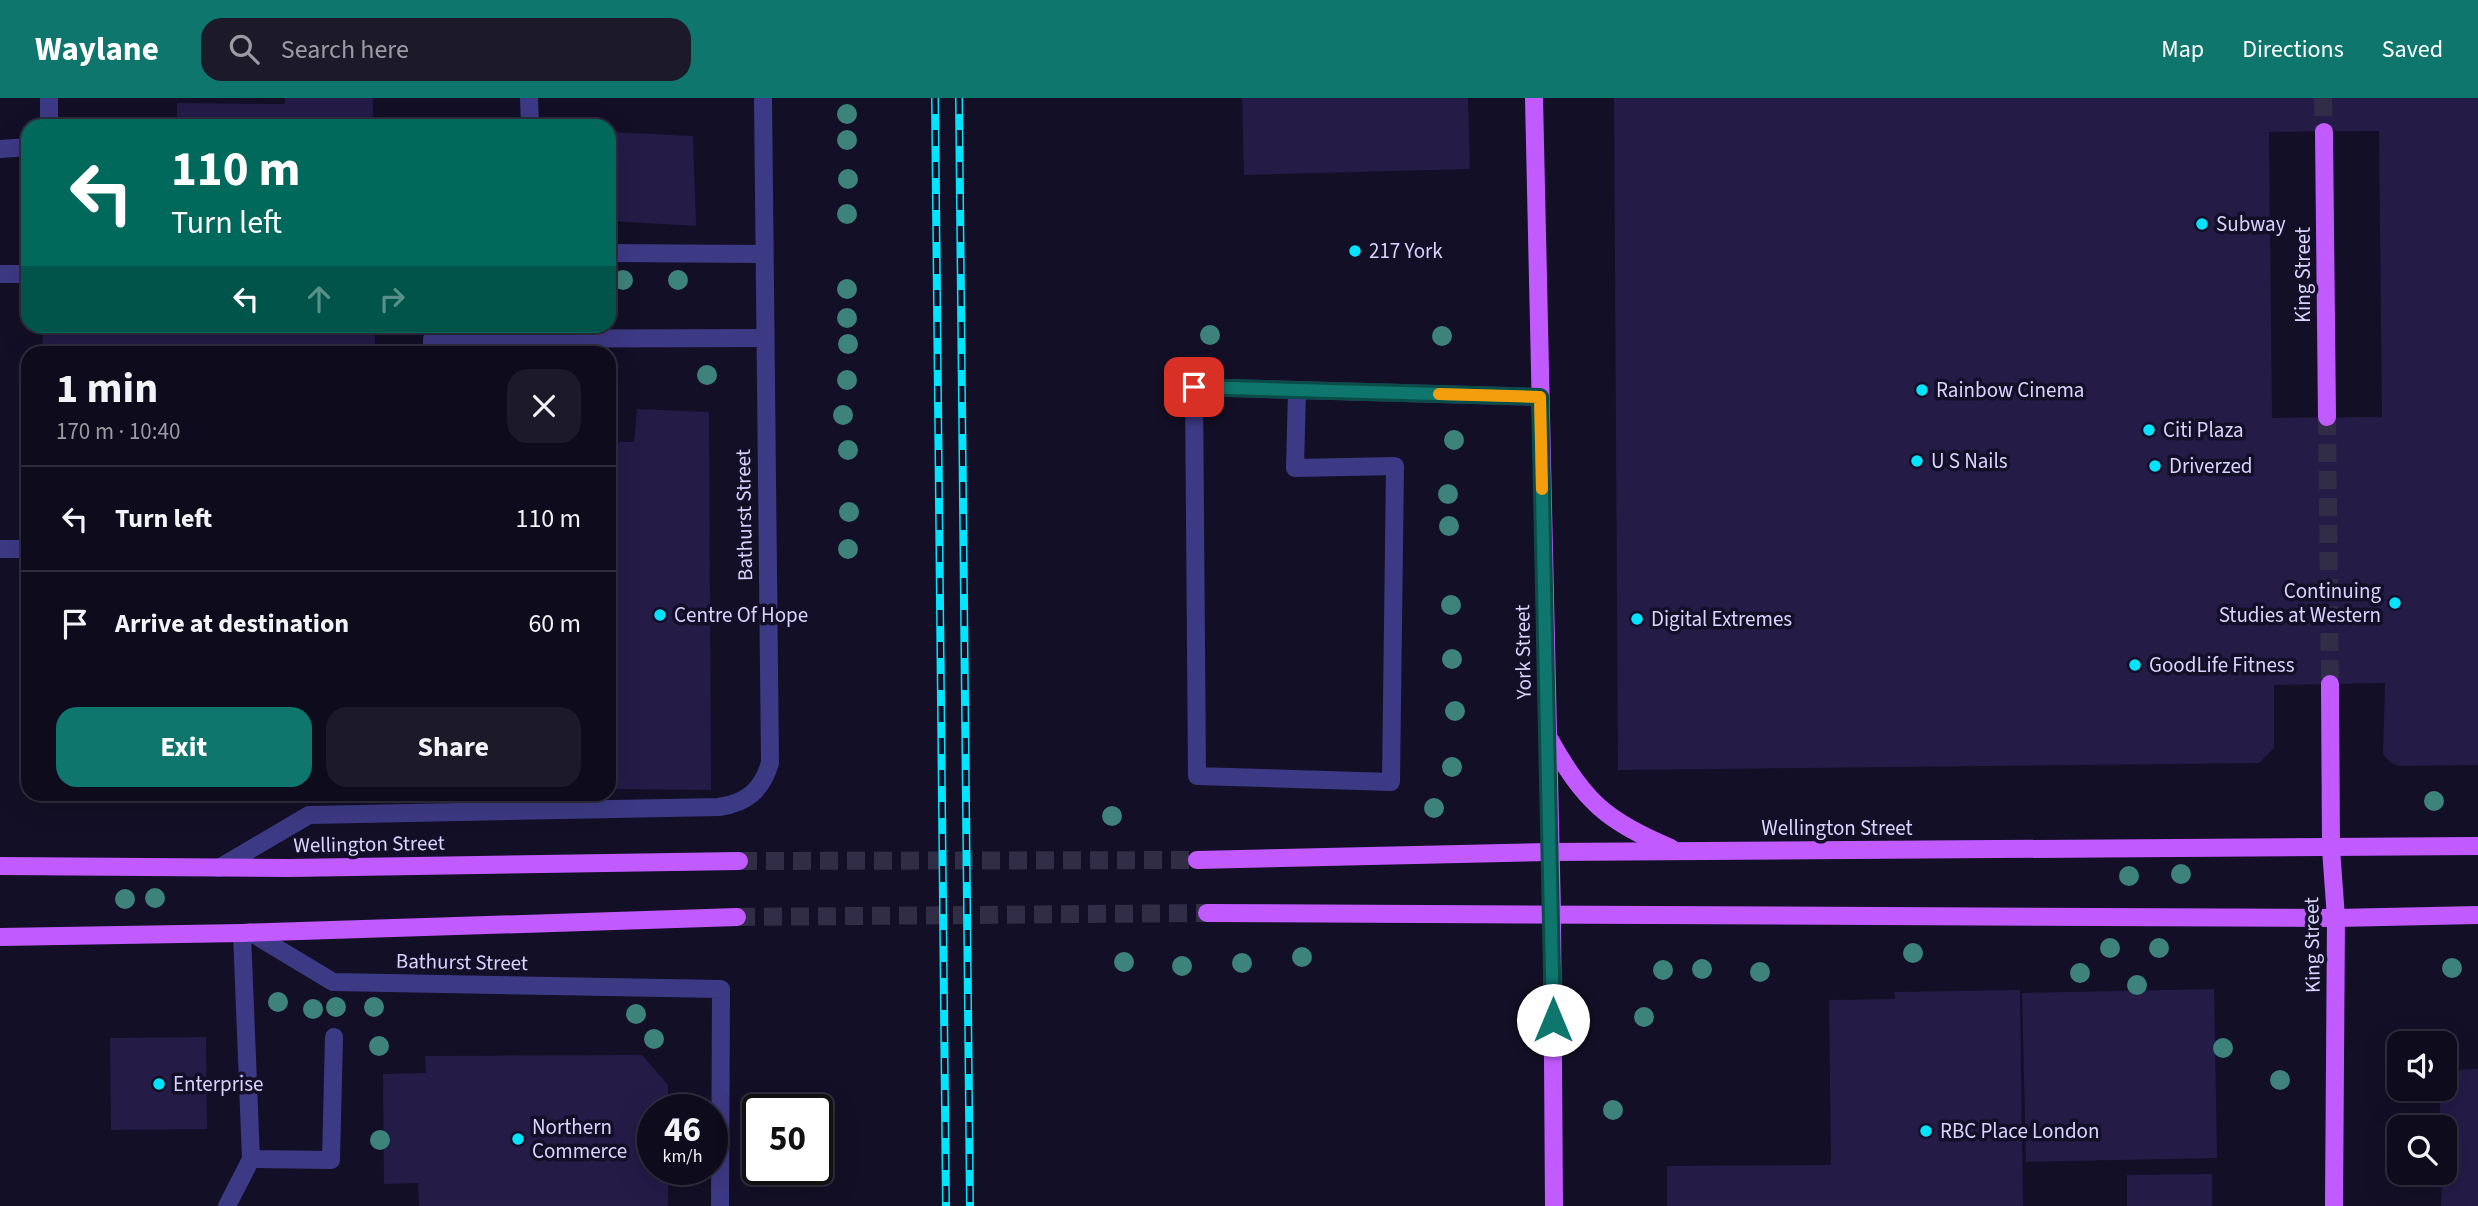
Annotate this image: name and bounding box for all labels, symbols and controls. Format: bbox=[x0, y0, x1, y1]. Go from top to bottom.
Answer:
search box bbox=[201, 18, 691, 81]
text: Waylane bbox=[35, 26, 159, 73]
icon: search bbox=[225, 30, 263, 68]
text: Search here bbox=[281, 31, 409, 68]
text: Map bbox=[2161, 32, 2204, 67]
text: Directions bbox=[2242, 32, 2344, 67]
text: Saved bbox=[2382, 32, 2443, 67]
text: 110 m bbox=[171, 135, 300, 205]
icon: left bbox=[56, 147, 147, 238]
text: Turn left bbox=[171, 200, 282, 246]
place label: Subway bbox=[2216, 209, 2286, 239]
marker: Subway bbox=[2194, 216, 2210, 232]
street label: King Street bbox=[2288, 227, 2318, 323]
place label: 217 York bbox=[1369, 236, 1443, 266]
marker: 217 York bbox=[1347, 243, 1363, 259]
icon: left bbox=[227, 280, 265, 318]
icon: ahead bbox=[300, 280, 338, 318]
icon: right bbox=[373, 280, 411, 318]
pin bbox=[1164, 357, 1224, 417]
text: 1 min bbox=[56, 359, 158, 419]
icon: arrive bbox=[1175, 368, 1213, 406]
button: close bbox=[507, 369, 581, 443]
place label: Rainbow Cinema bbox=[1936, 375, 2084, 405]
marker: Rainbow Cinema bbox=[1914, 382, 1930, 398]
text: 170 m · 10:40 bbox=[56, 415, 180, 448]
place label: Citi Plaza bbox=[2163, 415, 2243, 445]
marker: Citi Plaza bbox=[2141, 422, 2157, 438]
place label: U S Nails bbox=[1931, 446, 2008, 476]
street label: Bathurst Street bbox=[728, 449, 760, 581]
place label: Driverzed bbox=[2169, 451, 2253, 481]
marker: U S Nails bbox=[1909, 453, 1925, 469]
marker: Driverzed bbox=[2147, 458, 2163, 474]
icon: left bbox=[56, 500, 94, 538]
text: Turn left bbox=[115, 500, 212, 537]
text: 110 m bbox=[515, 500, 581, 537]
place label: Continuing Studies at Western bbox=[2219, 576, 2381, 630]
marker: Continuing Studies at Western bbox=[2387, 595, 2403, 611]
place label: Centre Of Hope bbox=[674, 600, 808, 630]
street label: York Street bbox=[1507, 604, 1539, 701]
place label: Digital Extremes bbox=[1651, 604, 1792, 634]
icon: arrive bbox=[56, 605, 94, 643]
text: Arrive at destination bbox=[115, 605, 349, 642]
text: 60 m bbox=[528, 605, 581, 642]
marker: Centre Of Hope bbox=[652, 607, 668, 623]
marker: Digital Extremes bbox=[1629, 611, 1645, 627]
place label: GoodLife Fitness bbox=[2149, 650, 2295, 680]
marker: GoodLife Fitness bbox=[2127, 657, 2143, 673]
button: Exit bbox=[56, 707, 312, 787]
button: Share bbox=[326, 707, 581, 787]
street label: Wellington Street bbox=[1761, 813, 1913, 843]
street label: Wellington Street bbox=[293, 828, 445, 860]
street label: King Street bbox=[2296, 897, 2328, 993]
street label: Bathurst Street bbox=[396, 946, 528, 978]
position arrow bbox=[1516, 983, 1590, 1057]
map controls bbox=[2387, 1031, 2457, 1185]
button: sound bbox=[2387, 1031, 2457, 1101]
place label: Enterprise bbox=[173, 1069, 263, 1099]
marker: Enterprise bbox=[151, 1076, 167, 1092]
speed limit sign: 50 bbox=[742, 1094, 833, 1185]
text: 46 bbox=[664, 1105, 701, 1155]
place label: Northern Commerce bbox=[532, 1112, 627, 1166]
button: search bbox=[2387, 1115, 2457, 1185]
place label: RBC Place London bbox=[1940, 1116, 2099, 1146]
marker: RBC Place London bbox=[1918, 1123, 1934, 1139]
marker: Northern Commerce bbox=[510, 1131, 526, 1147]
text: km/h bbox=[663, 1144, 702, 1169]

